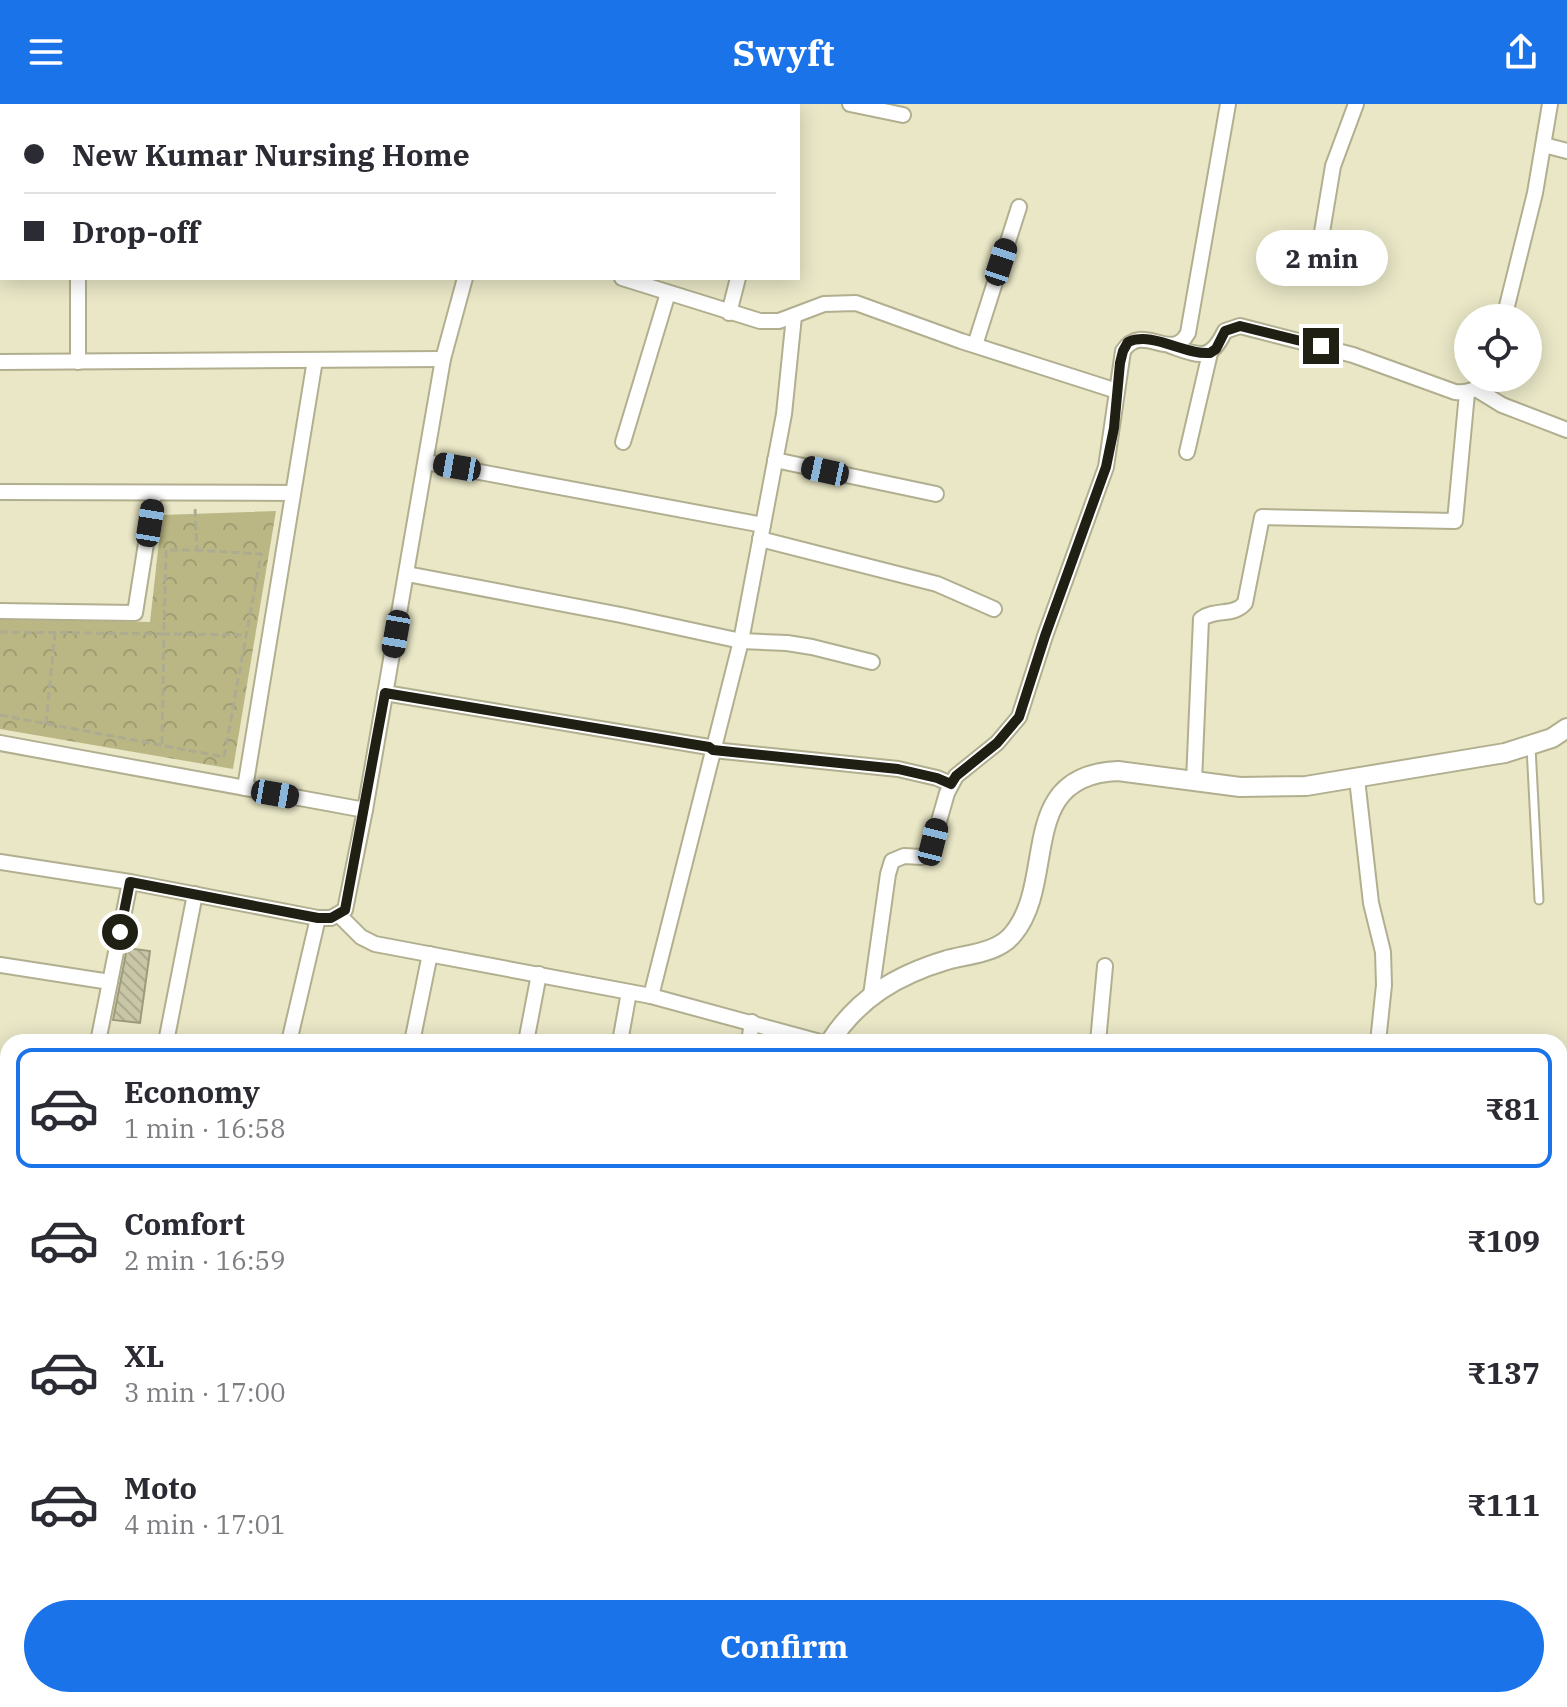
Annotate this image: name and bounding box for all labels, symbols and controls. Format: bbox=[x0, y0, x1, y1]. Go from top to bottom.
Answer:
text: Swyft bbox=[733, 29, 834, 76]
icon: menu bbox=[24, 30, 68, 74]
icon: share bbox=[1499, 30, 1543, 74]
text: New Kumar Nursing Home bbox=[72, 135, 470, 174]
text: Drop-off bbox=[72, 212, 200, 251]
callout: 2 min bbox=[1255, 230, 1387, 286]
car bbox=[982, 235, 1020, 289]
text: 2 min bbox=[1286, 241, 1358, 275]
map controls bbox=[1454, 304, 1542, 392]
button: locate bbox=[1454, 304, 1542, 392]
route end bbox=[1303, 328, 1339, 364]
car bbox=[431, 451, 483, 483]
car bbox=[799, 454, 851, 488]
car bbox=[134, 497, 166, 549]
car bbox=[380, 608, 412, 660]
car bbox=[249, 778, 301, 810]
car bbox=[916, 816, 950, 868]
route start bbox=[102, 914, 138, 950]
icon: car bbox=[28, 1072, 100, 1144]
text: Economy bbox=[124, 1072, 260, 1111]
text: ₹81 bbox=[1485, 1089, 1540, 1128]
text: 1 min · 16:58 bbox=[124, 1111, 286, 1145]
icon: car bbox=[28, 1204, 100, 1276]
text: Comfort bbox=[124, 1204, 245, 1243]
text: ₹109 bbox=[1467, 1221, 1540, 1260]
text: 2 min · 16:59 bbox=[124, 1243, 286, 1277]
icon: car bbox=[28, 1336, 100, 1408]
text: XL bbox=[124, 1336, 164, 1375]
text: ₹137 bbox=[1467, 1353, 1540, 1392]
text: 3 min · 17:00 bbox=[124, 1375, 286, 1409]
icon: car bbox=[28, 1468, 100, 1540]
text: Moto bbox=[124, 1468, 197, 1507]
text: ₹111 bbox=[1467, 1485, 1540, 1524]
text: 4 min · 17:01 bbox=[124, 1507, 286, 1541]
button: Confirm bbox=[24, 1600, 1544, 1692]

